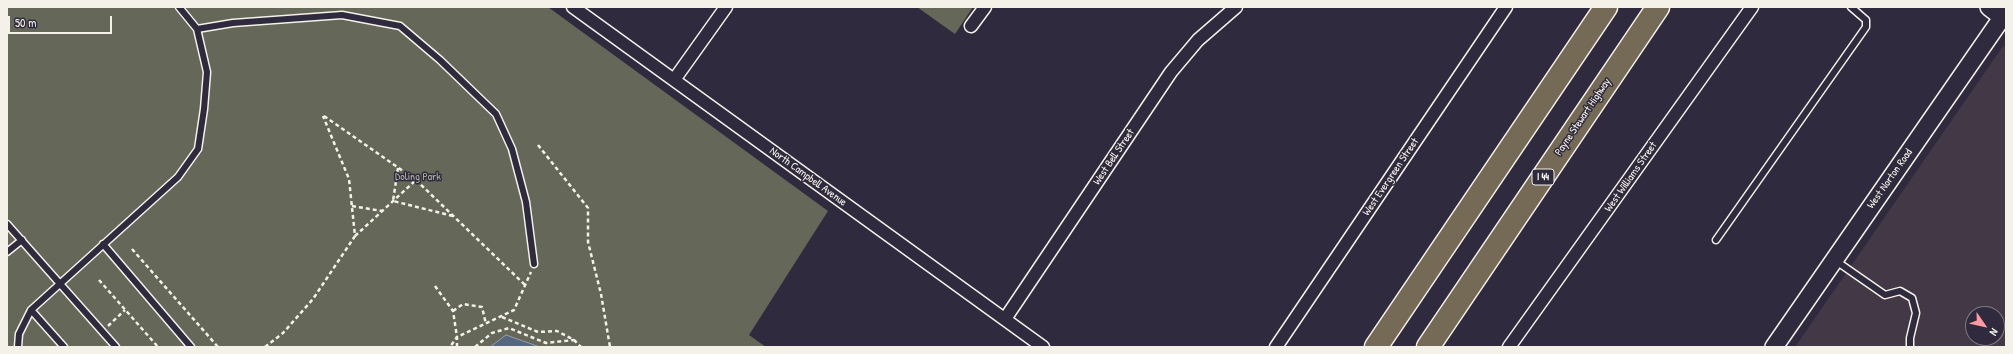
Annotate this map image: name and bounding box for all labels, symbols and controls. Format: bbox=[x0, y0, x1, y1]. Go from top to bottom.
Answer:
scale bar bbox=[10, 8, 114, 34]
text: 50 m bbox=[15, 14, 36, 31]
street label: Payne Stewart Highway bbox=[1552, 76, 1614, 158]
street label: West Bell Street bbox=[1090, 127, 1138, 187]
street label: West Evergreen Street bbox=[1360, 136, 1422, 218]
street label: West Williams Street bbox=[1602, 140, 1660, 214]
street label: North Campbell Avenue bbox=[767, 145, 849, 209]
street label: West Norton Road bbox=[1865, 147, 1915, 211]
road number: I 44 bbox=[1532, 169, 1554, 185]
park label: Doling Park bbox=[395, 170, 441, 184]
north arrow bbox=[1965, 306, 2005, 346]
text: N bbox=[1987, 326, 2002, 338]

